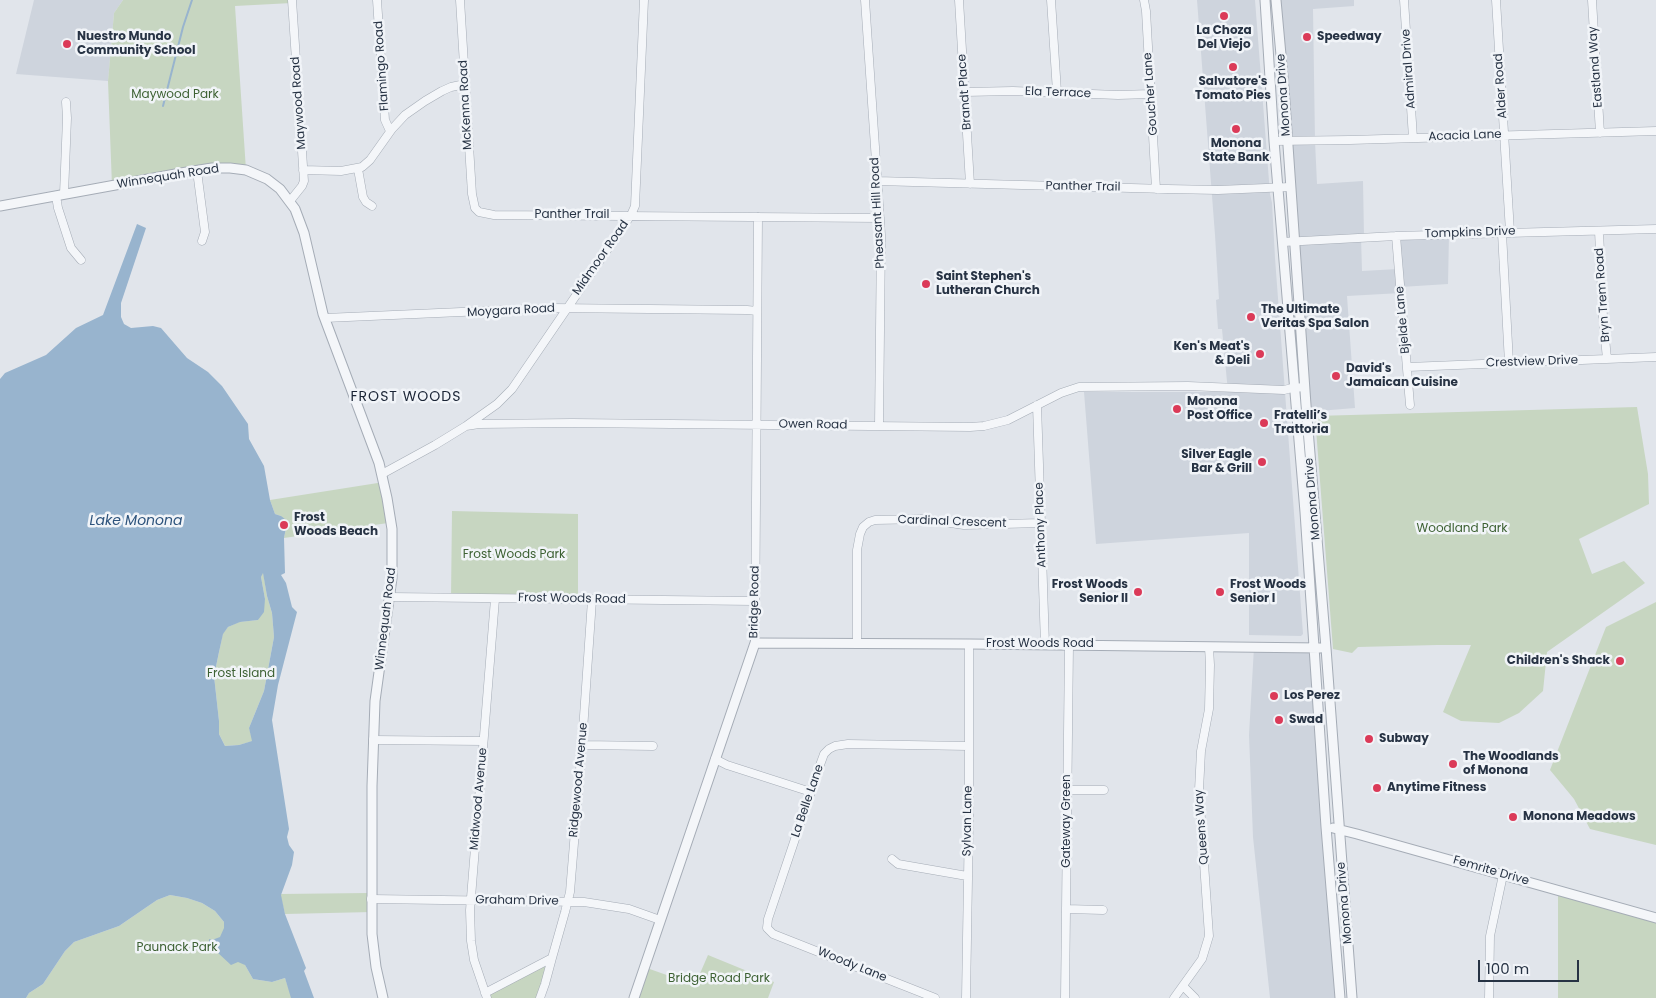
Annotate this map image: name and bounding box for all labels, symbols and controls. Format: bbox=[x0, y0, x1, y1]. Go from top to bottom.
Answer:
marker: La Choza Del Viejo bbox=[1218, 10, 1230, 22]
street label: Flamingo Road bbox=[372, 20, 392, 112]
place label: La Choza Del Viejo bbox=[1196, 24, 1252, 52]
street label: Eastland Way bbox=[1586, 26, 1606, 108]
street label: Admiral Drive bbox=[1399, 28, 1419, 110]
place label: Nuestro Mundo Community School bbox=[77, 30, 195, 58]
place label: Speedway bbox=[1317, 30, 1382, 44]
marker: Speedway bbox=[1301, 31, 1313, 43]
marker: Nuestro Mundo Community School bbox=[61, 38, 73, 50]
street label: Goucher Lane bbox=[1141, 52, 1161, 136]
street label: Monona Drive bbox=[1274, 53, 1294, 137]
street label: Alder Road bbox=[1492, 53, 1510, 119]
street label: Brandt Place bbox=[955, 54, 975, 130]
street label: Maywood Road bbox=[289, 56, 309, 150]
street label: McKenna Road bbox=[456, 60, 476, 150]
marker: Salvatore's Tomato Pies bbox=[1227, 61, 1239, 73]
place label: Salvatore's Tomato Pies bbox=[1195, 75, 1271, 103]
street label: Ela Terrace bbox=[1025, 85, 1091, 101]
park label: Maywood Park bbox=[131, 88, 219, 102]
marker: Monona State Bank bbox=[1230, 123, 1242, 135]
street label: Acacia Lane bbox=[1428, 128, 1502, 144]
place label: Monona State Bank bbox=[1203, 137, 1269, 165]
street label: Pheasant Hill Road bbox=[868, 157, 888, 269]
street label: Winnequah Road bbox=[116, 162, 220, 192]
street label: Panther Trail bbox=[1045, 179, 1121, 195]
street label: Panther Trail bbox=[535, 208, 609, 222]
street label: Midmoor Road bbox=[570, 218, 632, 298]
street label: Tompkins Drive bbox=[1424, 224, 1516, 242]
street label: Bryn Trem Road bbox=[1593, 247, 1613, 343]
place label: Saint Stephen's Lutheran Church bbox=[936, 270, 1040, 298]
marker: Saint Stephen's Lutheran Church bbox=[920, 278, 932, 290]
street label: Bjelde Lane bbox=[1393, 286, 1413, 354]
street label: Moygara Road bbox=[467, 302, 555, 320]
place label: The Ultimate Veritas Spa Salon bbox=[1261, 303, 1369, 331]
marker: The Ultimate Veritas Spa Salon bbox=[1245, 311, 1257, 323]
place label: Ken's Meat's & Deli bbox=[1173, 340, 1250, 368]
marker: Ken's Meat's & Deli bbox=[1254, 348, 1266, 360]
street label: Crestview Drive bbox=[1486, 353, 1578, 371]
place label: David's Jamaican Cuisine bbox=[1346, 362, 1458, 390]
marker: David's Jamaican Cuisine bbox=[1330, 370, 1342, 382]
district label: FROST WOODS bbox=[349, 389, 463, 405]
place label: Monona Post Office bbox=[1187, 395, 1253, 423]
marker: Monona Post Office bbox=[1171, 403, 1183, 415]
place label: Fratelli’s Trattoria bbox=[1274, 409, 1329, 437]
street label: Owen Road bbox=[778, 417, 848, 433]
marker: Fratelli’s Trattoria bbox=[1258, 417, 1270, 429]
place label: Silver Eagle Bar & Grill bbox=[1181, 448, 1252, 476]
marker: Silver Eagle Bar & Grill bbox=[1256, 456, 1268, 468]
street label: Monona Drive bbox=[1302, 457, 1324, 541]
street label: Anthony Place bbox=[1032, 482, 1050, 568]
place label: Frost Woods Beach bbox=[294, 511, 378, 539]
water label: Lake Monona bbox=[90, 513, 182, 529]
street label: Cardinal Crescent bbox=[897, 513, 1007, 531]
marker: Frost Woods Beach bbox=[278, 519, 290, 531]
park label: Woodland Park bbox=[1417, 522, 1507, 536]
park label: Frost Woods Park bbox=[463, 548, 565, 562]
street label: Bridge Road bbox=[747, 565, 763, 639]
street label: Winnequah Road bbox=[373, 567, 399, 671]
place label: Frost Woods Senior II bbox=[1052, 578, 1128, 606]
place label: Frost Woods Senior I bbox=[1230, 578, 1306, 606]
marker: Frost Woods Senior II bbox=[1132, 586, 1144, 598]
marker: Frost Woods Senior I bbox=[1214, 586, 1226, 598]
street label: Frost Woods Road bbox=[518, 591, 626, 607]
street label: Frost Woods Road bbox=[986, 637, 1094, 651]
place label: Children's Shack bbox=[1507, 654, 1610, 668]
marker: Children's Shack bbox=[1614, 655, 1626, 667]
park label: Frost Island bbox=[207, 667, 275, 681]
place label: Los Perez bbox=[1284, 689, 1340, 703]
marker: Los Perez bbox=[1268, 690, 1280, 702]
place label: Swad bbox=[1289, 713, 1323, 727]
marker: Swad bbox=[1273, 714, 1285, 726]
street label: Ridgewood Avenue bbox=[567, 722, 591, 838]
place label: Subway bbox=[1379, 732, 1429, 746]
marker: Subway bbox=[1363, 733, 1375, 745]
street label: Midwood Avenue bbox=[467, 747, 491, 851]
place label: The Woodlands of Monona bbox=[1463, 750, 1559, 778]
marker: The Woodlands of Monona bbox=[1447, 758, 1459, 770]
street label: La Belle Lane bbox=[789, 763, 827, 839]
street label: Gateway Green bbox=[1060, 774, 1074, 868]
place label: Anytime Fitness bbox=[1387, 781, 1486, 795]
marker: Anytime Fitness bbox=[1371, 782, 1383, 794]
street label: Sylvan Lane bbox=[960, 785, 976, 857]
street label: Queens Way bbox=[1192, 789, 1212, 865]
place label: Monona Meadows bbox=[1523, 810, 1636, 824]
marker: Monona Meadows bbox=[1507, 811, 1519, 823]
street label: Femrite Drive bbox=[1451, 853, 1531, 889]
street label: Monona Drive bbox=[1334, 861, 1356, 945]
street label: Graham Drive bbox=[475, 893, 559, 909]
park label: Paunack Park bbox=[137, 941, 217, 955]
street label: Woody Lane bbox=[815, 945, 889, 985]
scale bar bbox=[1481, 950, 1582, 982]
text: 100 m bbox=[1486, 958, 1529, 979]
park label: Bridge Road Park bbox=[668, 972, 770, 986]

